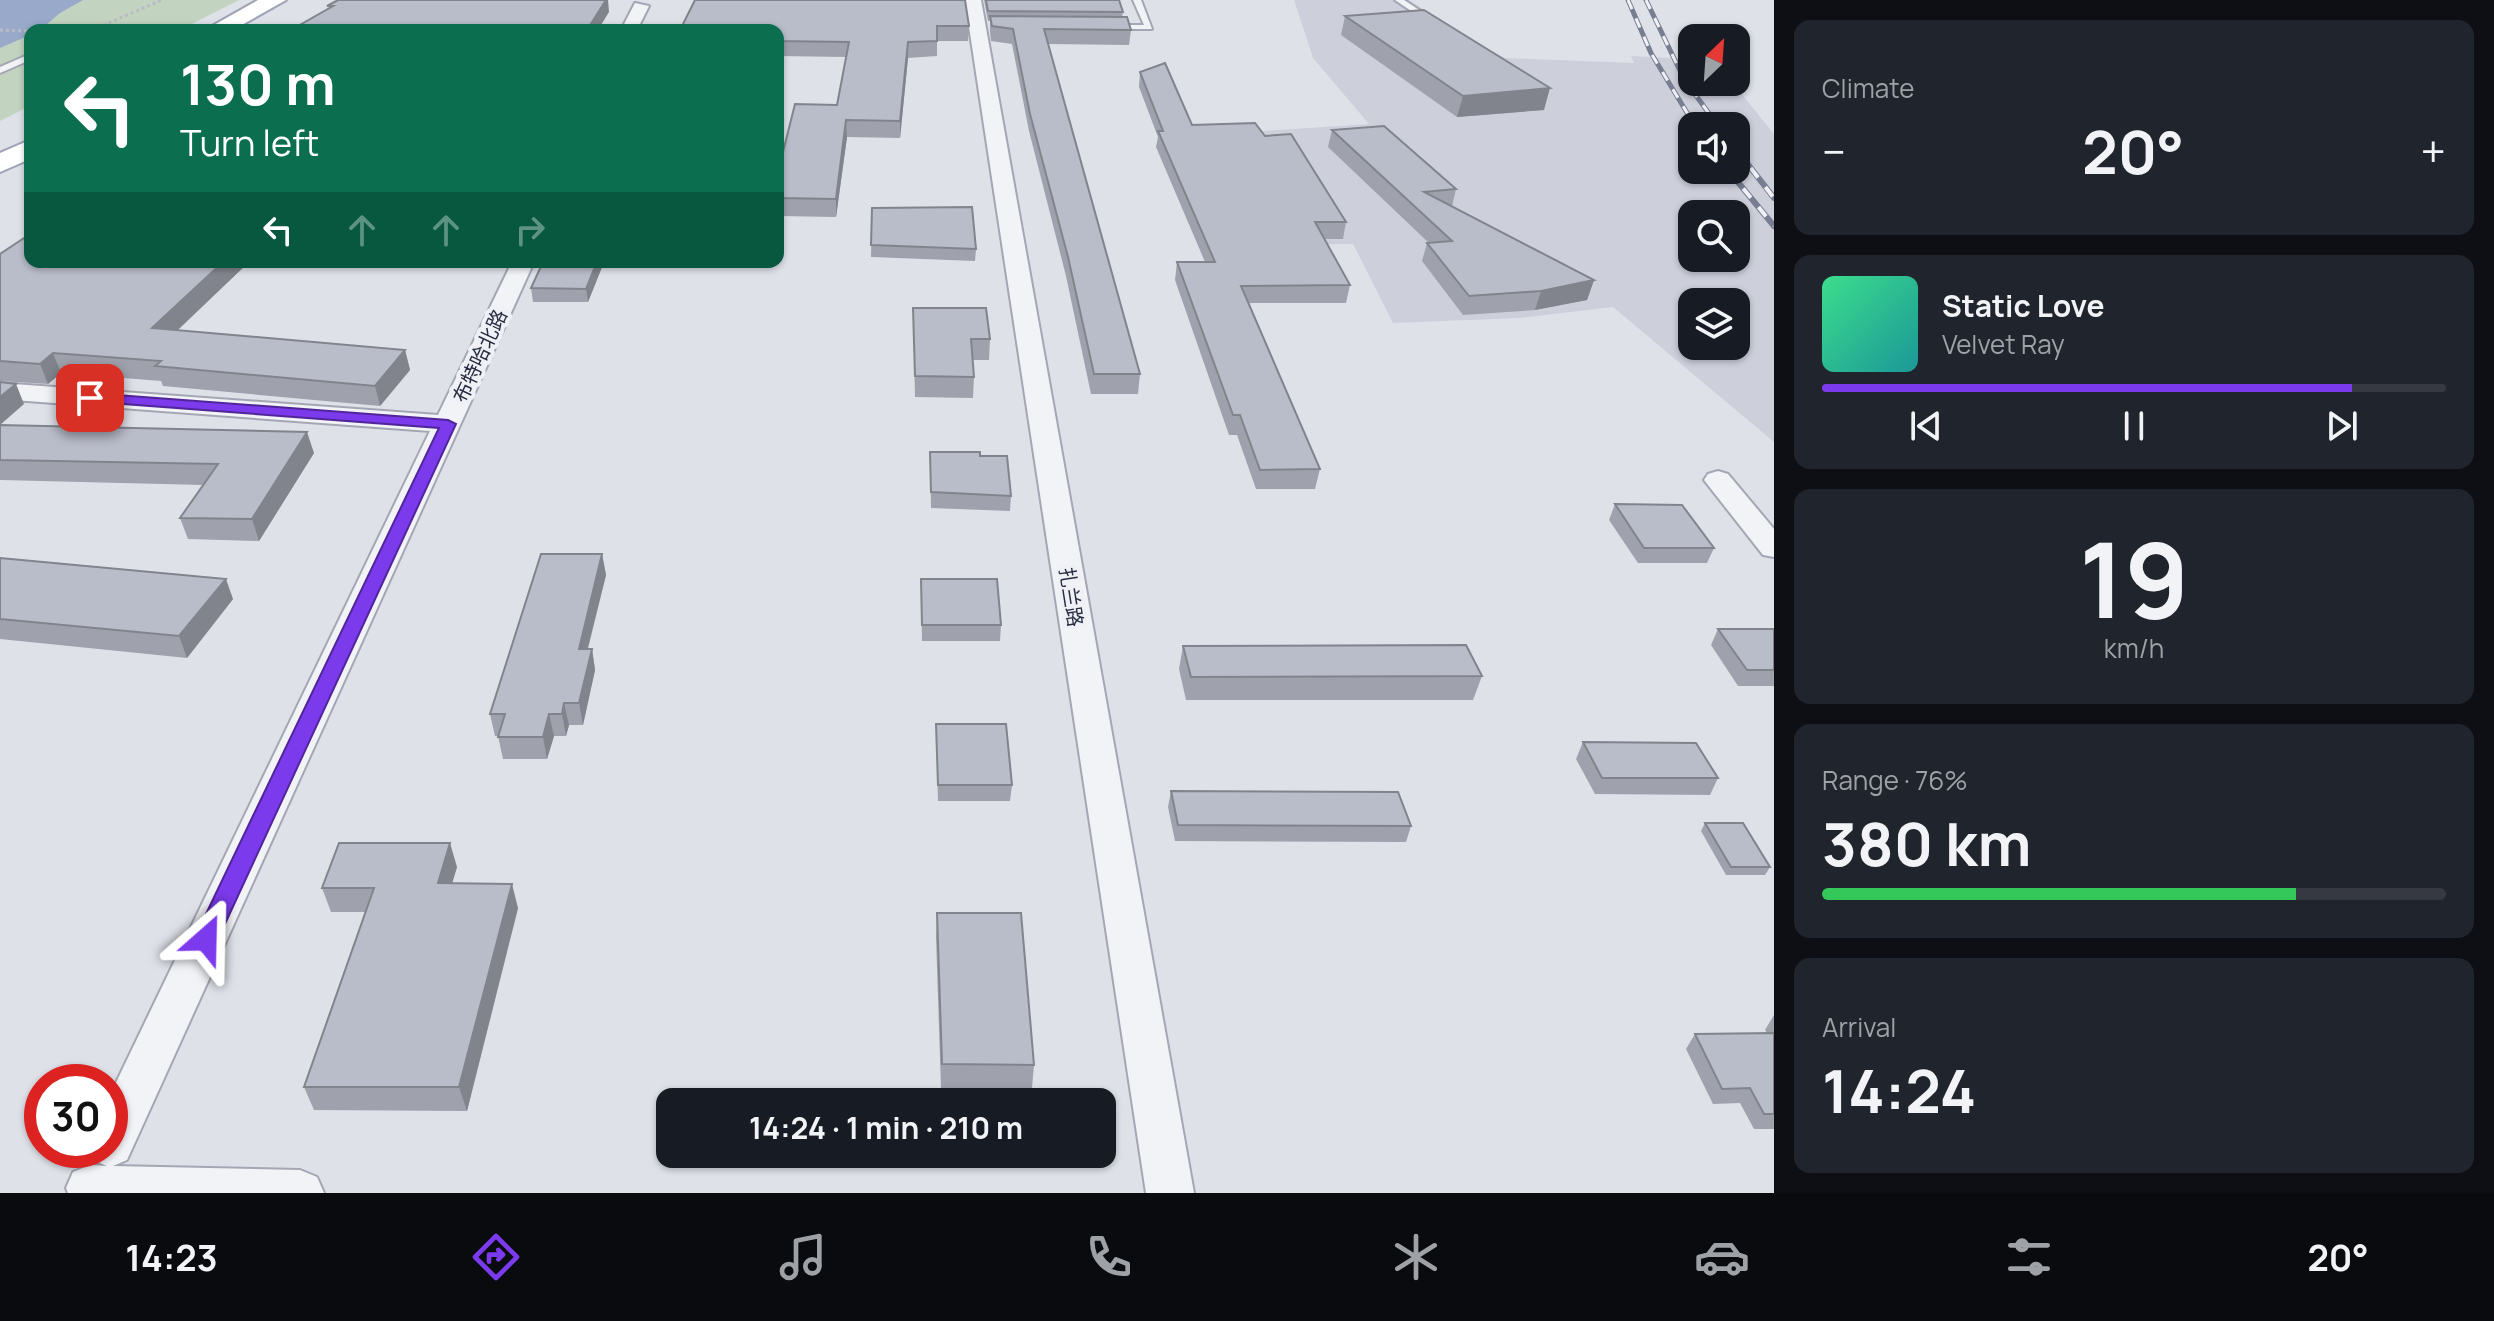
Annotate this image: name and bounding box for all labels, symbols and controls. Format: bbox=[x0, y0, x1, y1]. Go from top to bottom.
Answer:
north arrow bbox=[1678, 24, 1750, 96]
map controls bbox=[1678, 24, 1750, 360]
text: 130 m bbox=[180, 45, 336, 122]
icon: left bbox=[48, 56, 152, 160]
text: Climate bbox=[1822, 70, 1914, 106]
text: 20° bbox=[2082, 110, 2184, 192]
button: sound bbox=[1678, 112, 1750, 184]
text: Turn left bbox=[180, 118, 319, 167]
text: − bbox=[1822, 121, 1846, 181]
text: + bbox=[2421, 121, 2446, 181]
button: search bbox=[1678, 200, 1750, 272]
icon: left bbox=[256, 208, 300, 252]
icon: ahead bbox=[340, 208, 384, 252]
icon: ahead bbox=[424, 208, 468, 252]
icon: right bbox=[508, 208, 552, 252]
text: Static Love bbox=[1942, 285, 2105, 326]
button: layers bbox=[1678, 288, 1750, 360]
street label: 布特哈北路 bbox=[446, 305, 513, 407]
text: Velvet Ray bbox=[1942, 326, 2065, 362]
pin bbox=[56, 364, 124, 432]
icon: arrive bbox=[68, 376, 112, 420]
icon: previous bbox=[1904, 404, 1948, 448]
icon: pause bbox=[2112, 404, 2156, 448]
icon: next bbox=[2320, 404, 2364, 448]
text: 19 bbox=[2079, 507, 2189, 649]
street label: 扎兰路 bbox=[1053, 565, 1090, 629]
text: km/h bbox=[2104, 630, 2164, 666]
text: Range · 76% bbox=[1822, 762, 1968, 798]
text: 380 km bbox=[1822, 802, 2031, 884]
position arrow bbox=[164, 897, 248, 981]
text: Arrival bbox=[1822, 1009, 1896, 1045]
text: 14:24 bbox=[1822, 1049, 1976, 1131]
speed limit sign: 30 bbox=[24, 1064, 128, 1168]
text: 14:24 · 1 min · 210 m bbox=[749, 1107, 1023, 1148]
icon: directions bbox=[468, 1229, 524, 1285]
icon: music bbox=[775, 1229, 831, 1285]
icon: phone bbox=[1081, 1229, 1137, 1285]
icon: climate bbox=[1388, 1229, 1444, 1285]
icon: car bbox=[1694, 1229, 1750, 1285]
icon: filters bbox=[2001, 1229, 2057, 1285]
text: 14:23 bbox=[125, 1233, 218, 1282]
text: 20° bbox=[2307, 1233, 2369, 1282]

